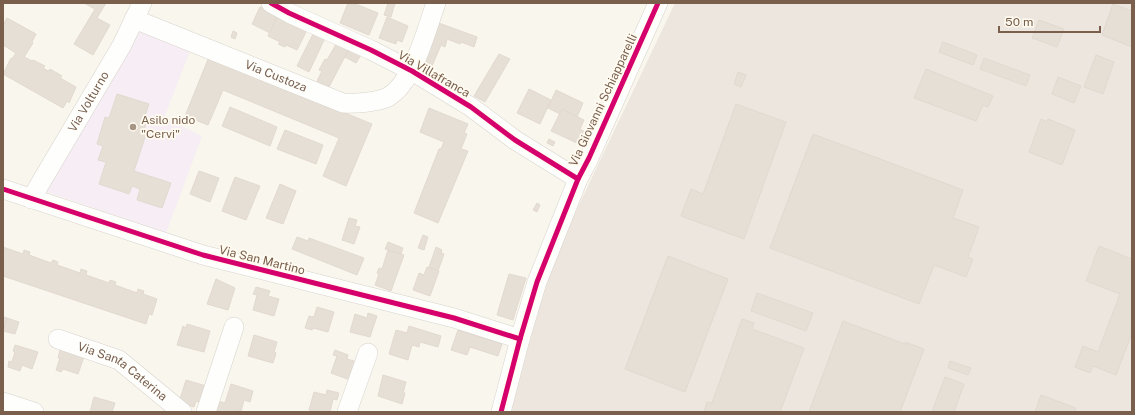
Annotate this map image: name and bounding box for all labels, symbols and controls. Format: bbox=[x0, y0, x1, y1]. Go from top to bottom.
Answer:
scale bar bbox=[999, 8, 1100, 34]
text: 50 m bbox=[1005, 15, 1033, 29]
street label: Via Giovanni Schiapparelli bbox=[566, 32, 640, 168]
street label: Via Villafranca bbox=[396, 48, 472, 100]
street label: Via Custoza bbox=[243, 57, 309, 95]
street label: Via Volturno bbox=[65, 69, 112, 135]
place label: Asilo nido "Cervi" bbox=[141, 113, 195, 141]
marker: Asilo nido "Cervi" bbox=[128, 122, 138, 132]
street label: Via San Martino bbox=[217, 243, 307, 278]
street label: Via Santa Caterina bbox=[76, 339, 170, 404]

